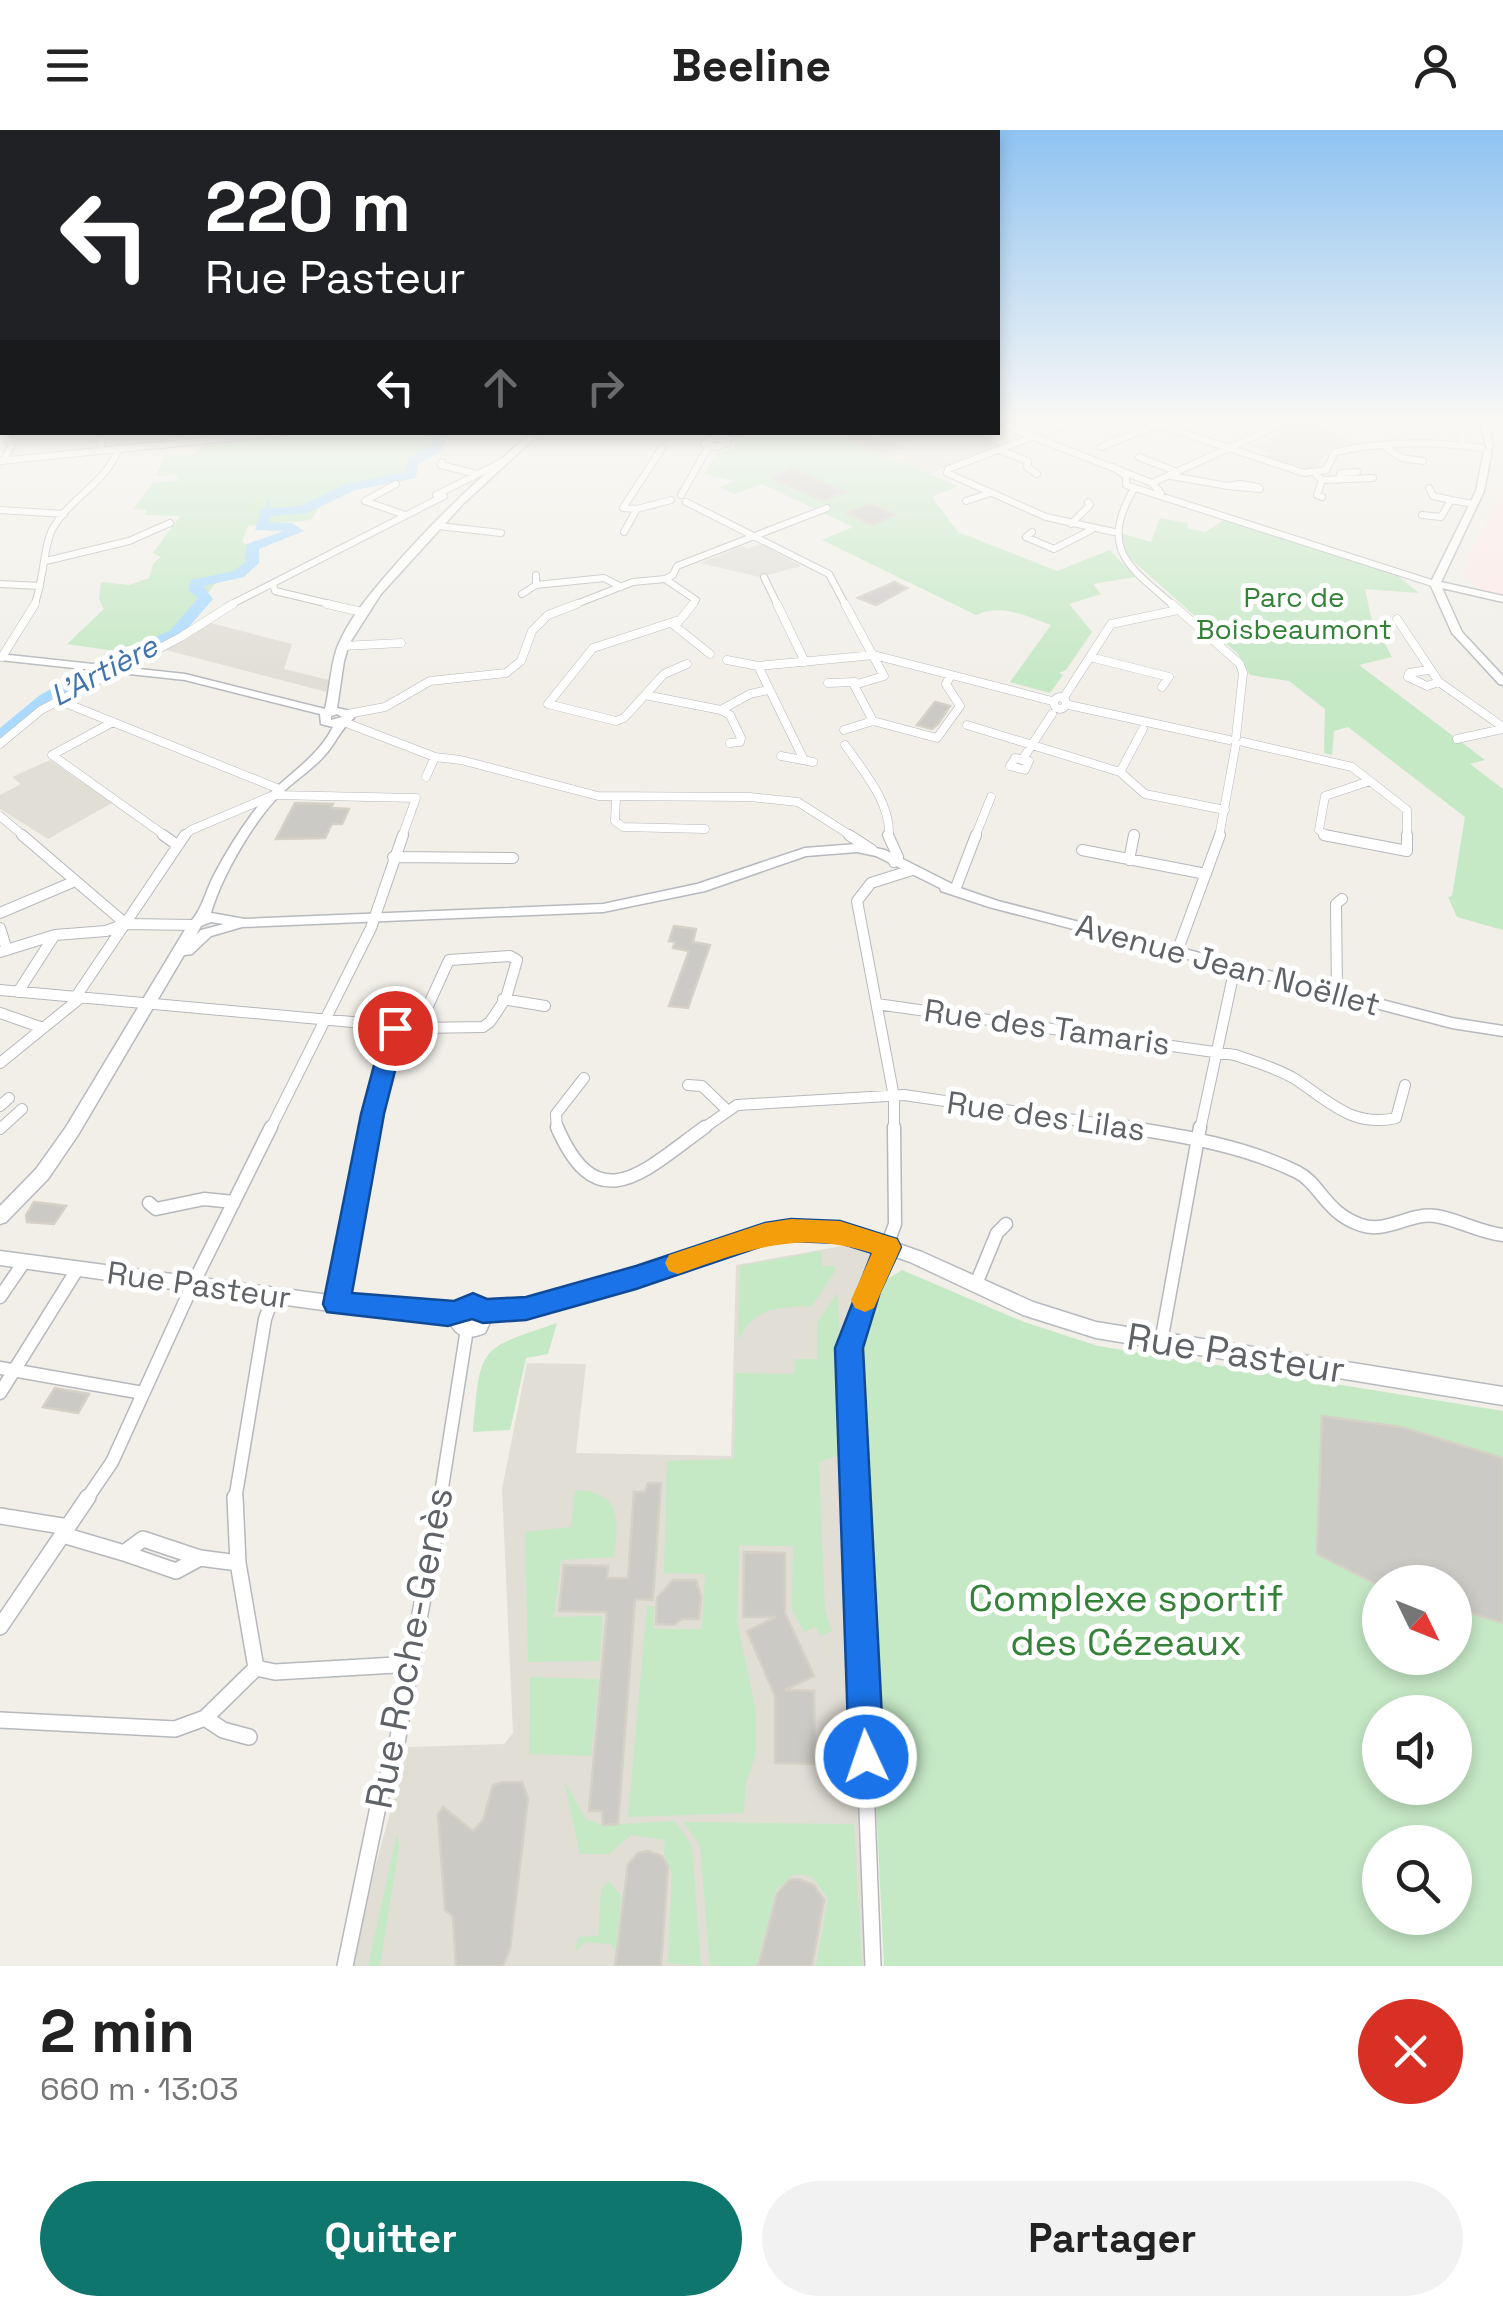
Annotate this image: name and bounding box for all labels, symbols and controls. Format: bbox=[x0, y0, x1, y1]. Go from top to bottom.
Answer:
text: Beeline bbox=[672, 37, 831, 94]
icon: menu bbox=[40, 38, 95, 93]
icon: person bbox=[1408, 38, 1463, 93]
text: 220 m bbox=[205, 162, 411, 251]
icon: left bbox=[40, 170, 170, 300]
text: Rue Pasteur bbox=[205, 249, 466, 306]
icon: left bbox=[368, 360, 423, 415]
icon: ahead bbox=[473, 360, 528, 415]
icon: right bbox=[578, 360, 633, 415]
park label: Parc de Boisbeaumont bbox=[1196, 579, 1392, 647]
water label: L'Artière bbox=[43, 626, 165, 715]
street label: Avenue Jean Noëllet bbox=[1072, 905, 1384, 1025]
pin bbox=[353, 986, 438, 1071]
street label: Rue des Tamaris bbox=[921, 990, 1173, 1064]
icon: arrive bbox=[368, 1001, 423, 1056]
street label: Rue des Lilas bbox=[944, 1082, 1148, 1150]
street label: Rue Pasteur bbox=[104, 1252, 294, 1318]
street label: Rue Pasteur bbox=[1124, 1312, 1348, 1394]
street label: Rue Roche-Genès bbox=[354, 1483, 464, 1813]
north arrow bbox=[1362, 1565, 1472, 1675]
map controls bbox=[1362, 1565, 1472, 1935]
park label: Complexe sportif des Cézeaux bbox=[968, 1574, 1284, 1666]
button: sound bbox=[1362, 1695, 1472, 1805]
position arrow bbox=[814, 1705, 918, 1809]
button: search bbox=[1362, 1825, 1472, 1935]
text: 2 min bbox=[40, 1993, 195, 2070]
button: close bbox=[1358, 1999, 1463, 2104]
text: 660 m · 13:03 bbox=[40, 2069, 239, 2109]
button: Quitter bbox=[40, 2181, 742, 2296]
button: Partager bbox=[762, 2181, 1463, 2296]

